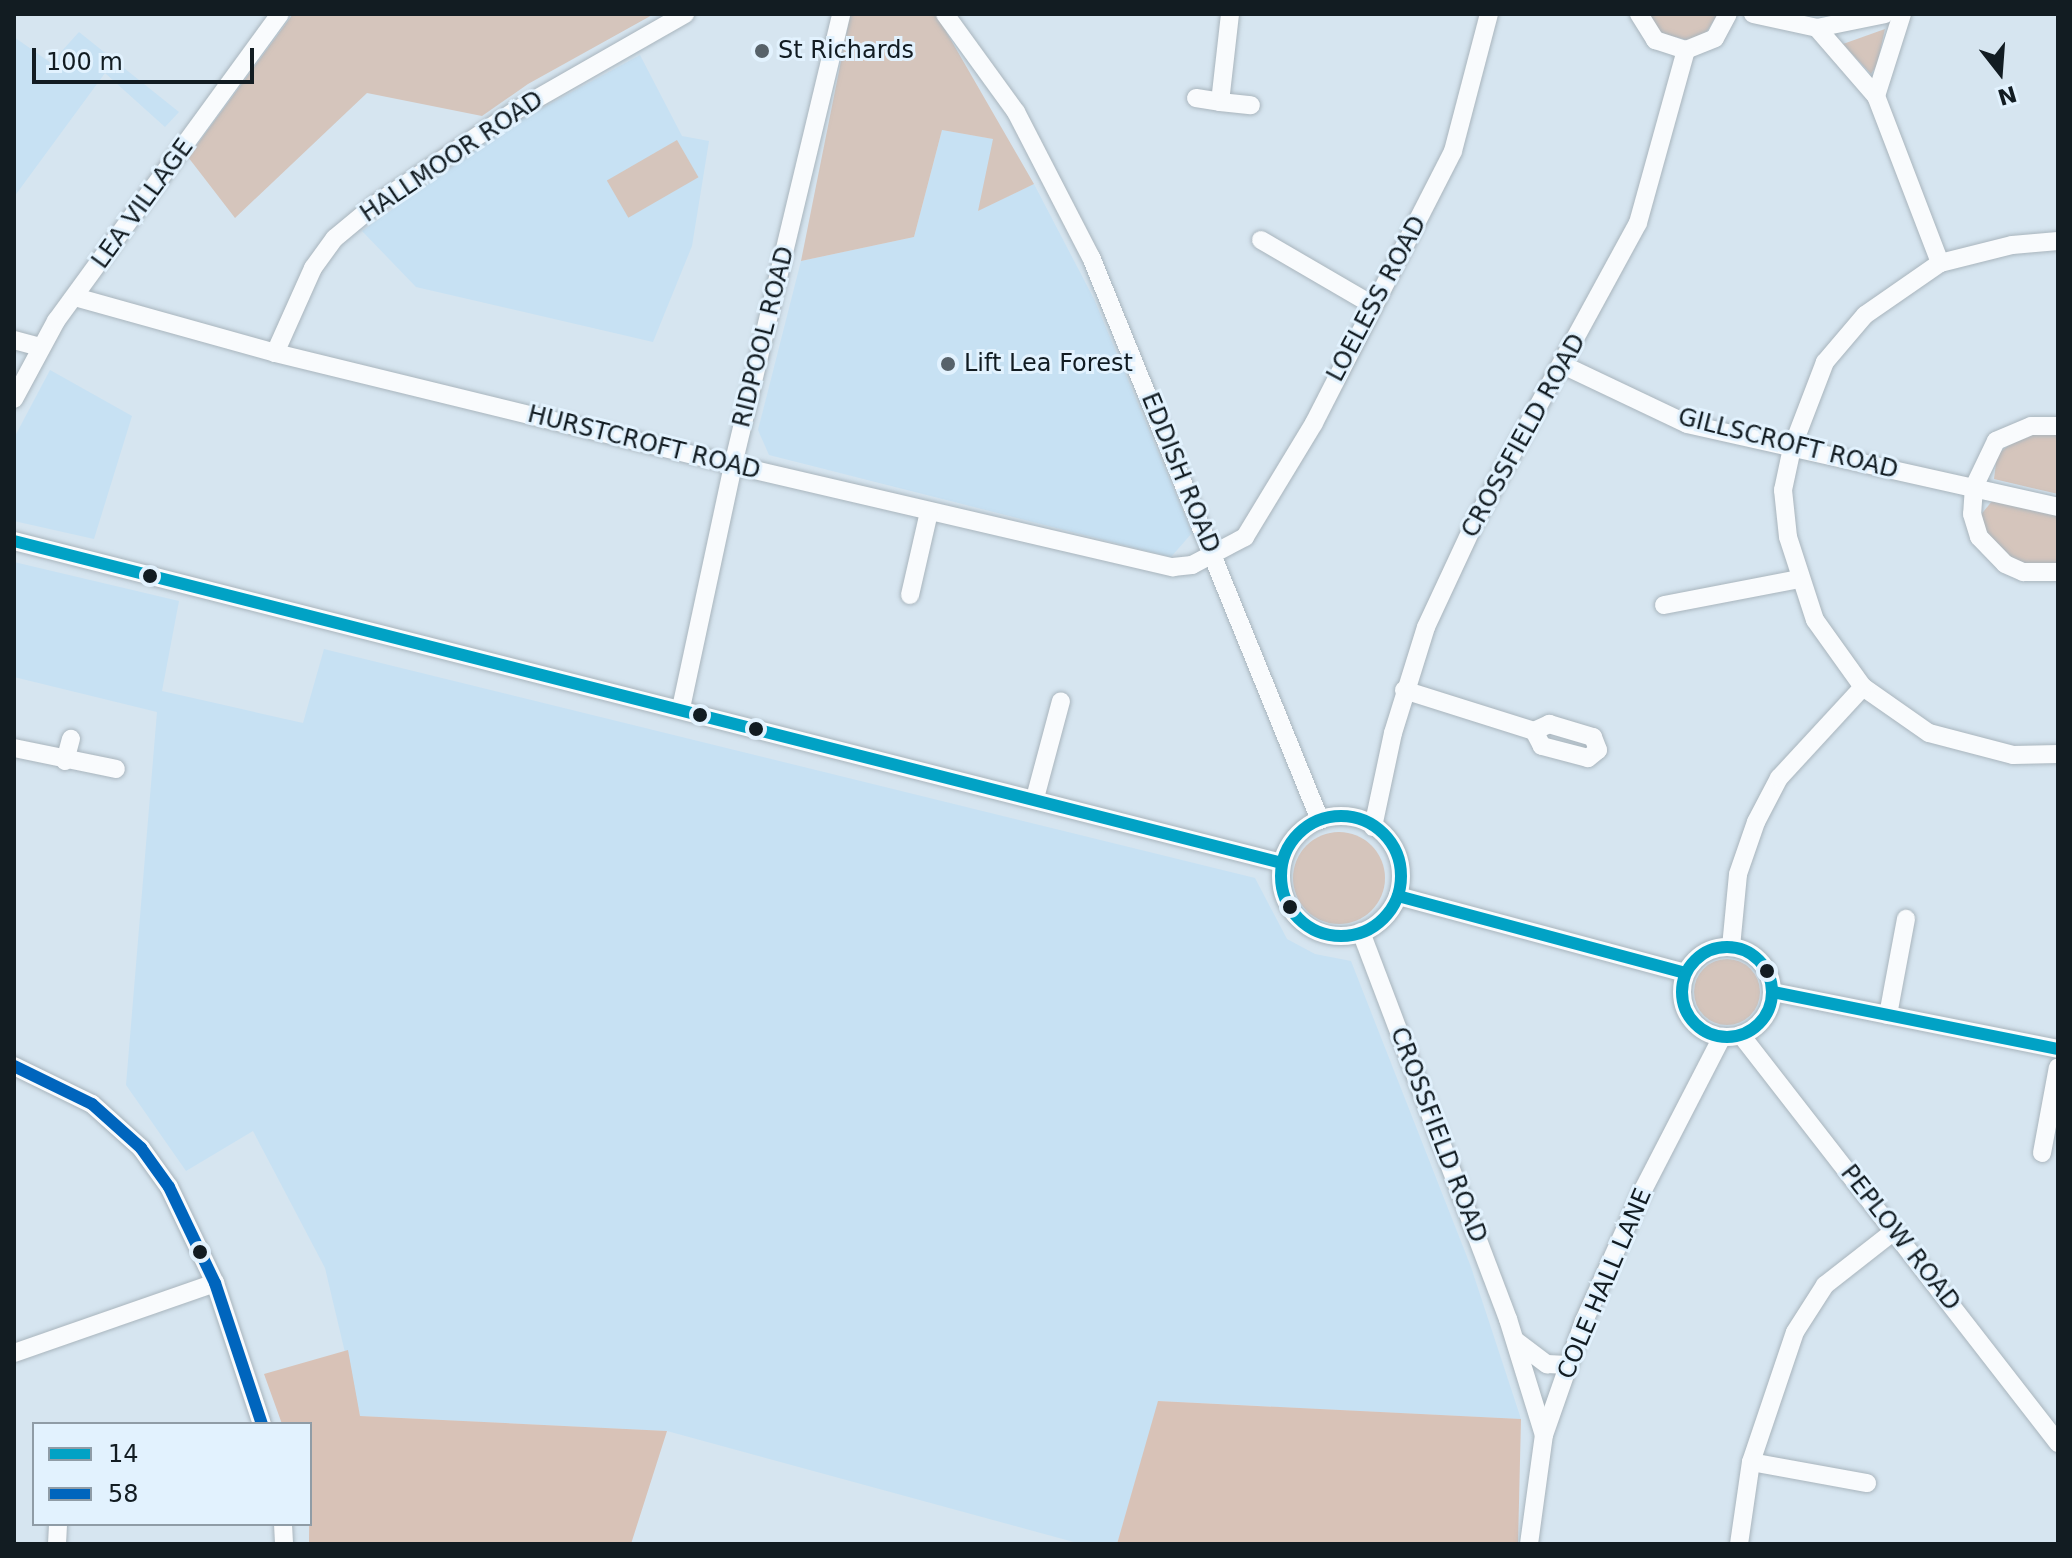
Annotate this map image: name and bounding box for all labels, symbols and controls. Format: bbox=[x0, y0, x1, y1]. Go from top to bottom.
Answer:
scale bar bbox=[36, 32, 258, 82]
north arrow bbox=[1960, 32, 2040, 112]
place label: St Richards bbox=[778, 37, 914, 65]
marker: St Richards bbox=[753, 42, 771, 60]
text: 100 m bbox=[46, 48, 123, 76]
text: N bbox=[1995, 81, 2020, 110]
street label: HALLMOOR ROAD bbox=[355, 85, 549, 229]
street label: LEA VILLAGE bbox=[86, 134, 200, 274]
street label: LOELESS ROAD bbox=[1321, 211, 1433, 387]
street label: RIDPOOL ROAD bbox=[728, 244, 800, 430]
street label: CROSSFIELD ROAD bbox=[1456, 329, 1592, 543]
place label: Lift Lea Forest bbox=[964, 350, 1133, 378]
marker: Lift Lea Forest bbox=[939, 355, 957, 373]
street label: EDDISH ROAD bbox=[1135, 389, 1225, 557]
street label: HURSTCROFT ROAD bbox=[525, 400, 763, 486]
street label: GILLSCROFT ROAD bbox=[1675, 403, 1901, 485]
unlabelled marker bbox=[142, 568, 158, 584]
unlabelled marker bbox=[692, 707, 708, 723]
unlabelled marker bbox=[748, 721, 764, 737]
unlabelled marker bbox=[1282, 899, 1298, 915]
unlabelled marker bbox=[1759, 963, 1775, 979]
street label: CROSSFIELD ROAD bbox=[1384, 1023, 1492, 1247]
street label: PEPLOW ROAD bbox=[1834, 1159, 1966, 1317]
street label: COLE HALL LANE bbox=[1552, 1184, 1658, 1384]
unlabelled marker bbox=[192, 1244, 208, 1260]
legend bbox=[32, 1422, 312, 1526]
text: 14 bbox=[108, 1440, 139, 1468]
text: 58 bbox=[108, 1480, 139, 1508]

